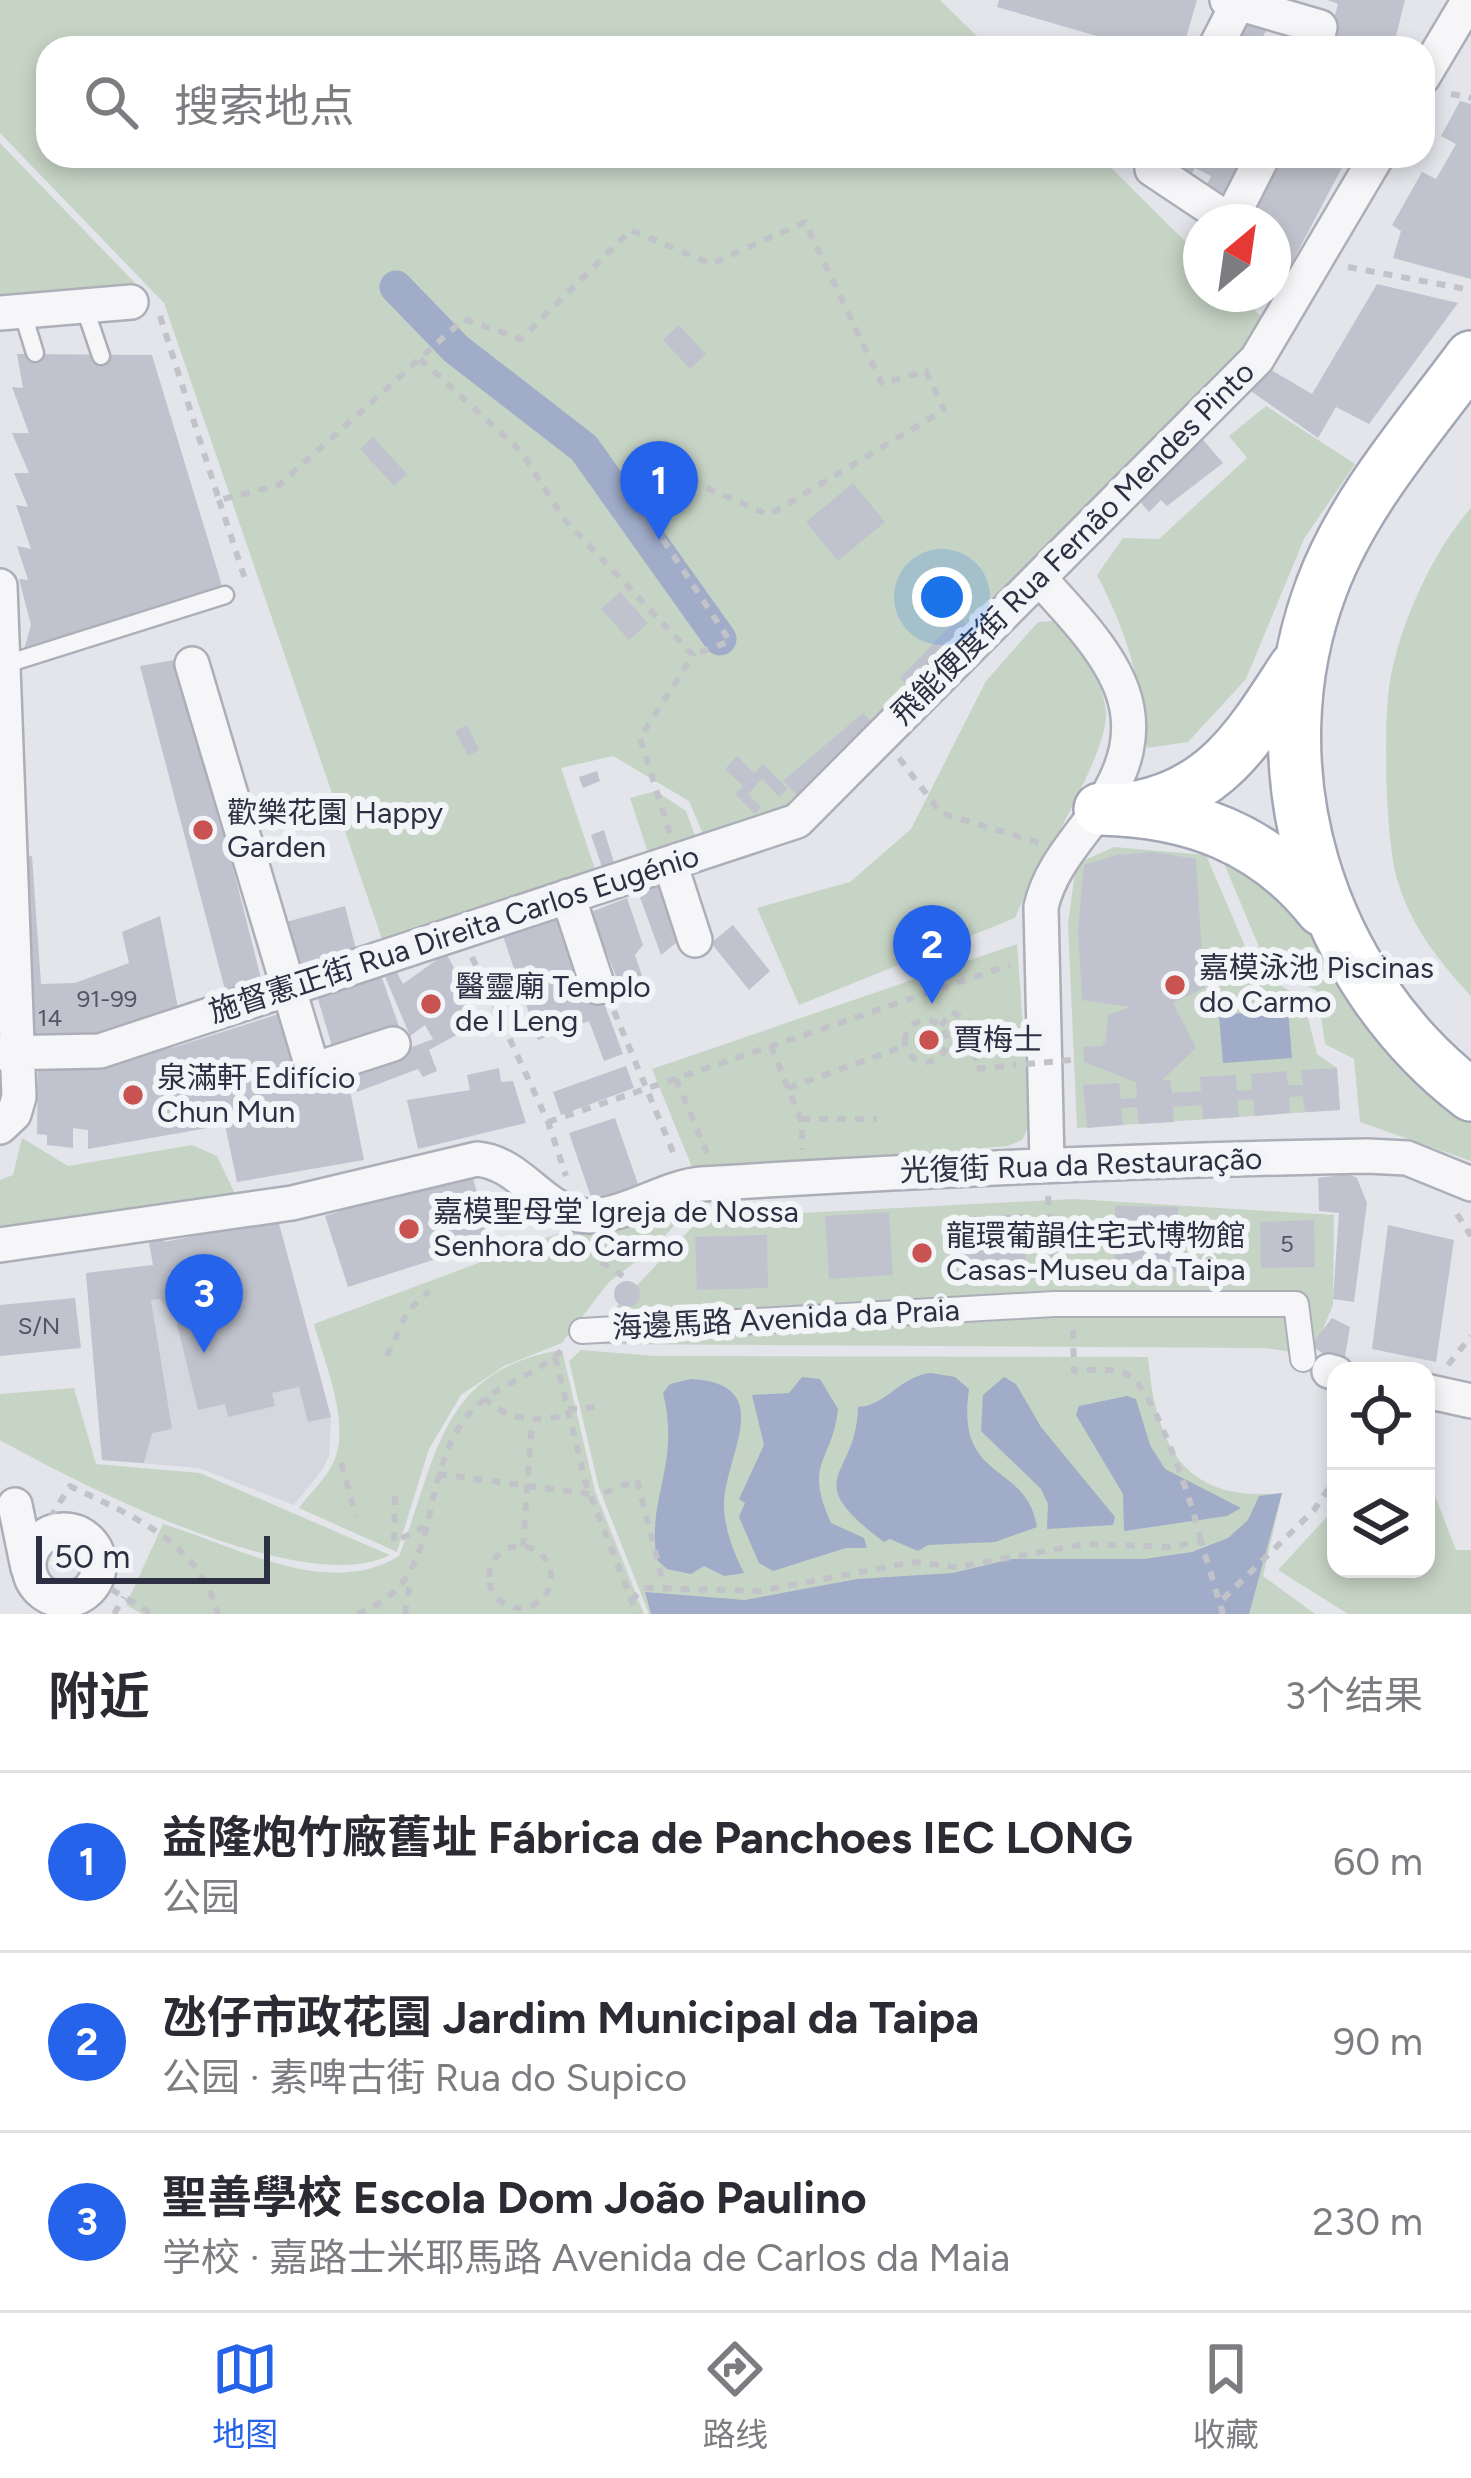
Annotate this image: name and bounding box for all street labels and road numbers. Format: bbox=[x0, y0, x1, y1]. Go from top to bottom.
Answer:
street label: 飛能便度街 Rua Fernão Mendes Pinto bbox=[883, 353, 1262, 732]
street label: 施督憲正街 Rua Direita Carlos Eugénio bbox=[204, 837, 703, 1030]
street label: 光復街 Rua da Restauração bbox=[899, 1140, 1263, 1189]
street label: 海邊馬路 Avenida da Praia bbox=[611, 1291, 961, 1346]

